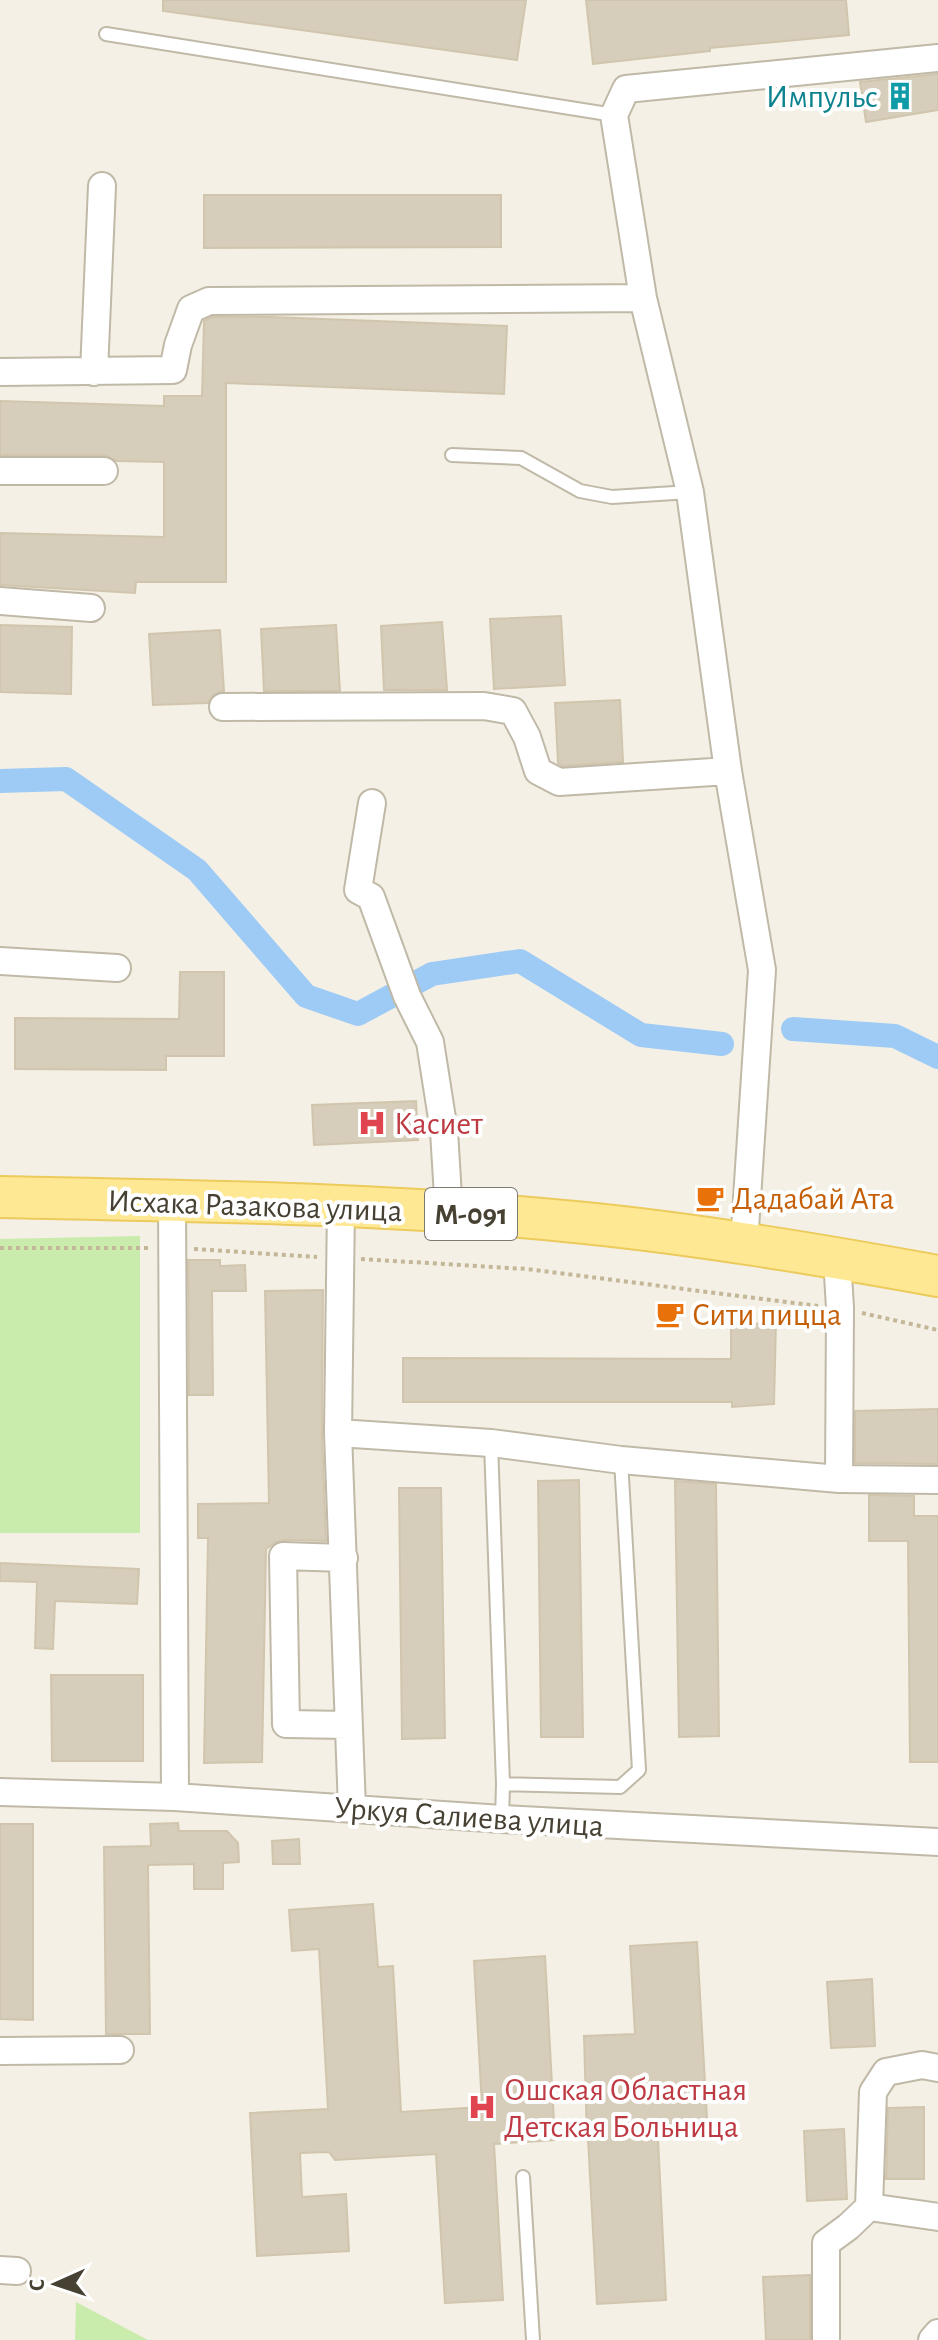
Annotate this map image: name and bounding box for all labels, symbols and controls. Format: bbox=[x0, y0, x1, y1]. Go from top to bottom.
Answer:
place label: Импульс bbox=[766, 81, 878, 113]
building icon: Импульс bbox=[885, 81, 915, 111]
hospital icon: Касиет bbox=[357, 1108, 387, 1138]
place label: Касиет bbox=[394, 1108, 483, 1140]
cafe icon: Дадабай Ата bbox=[695, 1183, 725, 1213]
place label: Дадабай Ата bbox=[732, 1183, 894, 1215]
street label: Исхака Разакова улица bbox=[107, 1185, 403, 1227]
road number: М-091 bbox=[425, 1188, 517, 1240]
cafe icon: Сити пицца bbox=[655, 1299, 685, 1329]
place label: Сити пицца bbox=[692, 1299, 842, 1331]
street label: Уркуя Салиева улица bbox=[333, 1792, 605, 1842]
place label: Ошская Областная Детская Больница bbox=[504, 2074, 747, 2143]
hospital icon: Ошская Областная Детская Больница bbox=[467, 2092, 497, 2122]
north arrow bbox=[16, 2244, 96, 2324]
text: С bbox=[26, 2278, 48, 2292]

